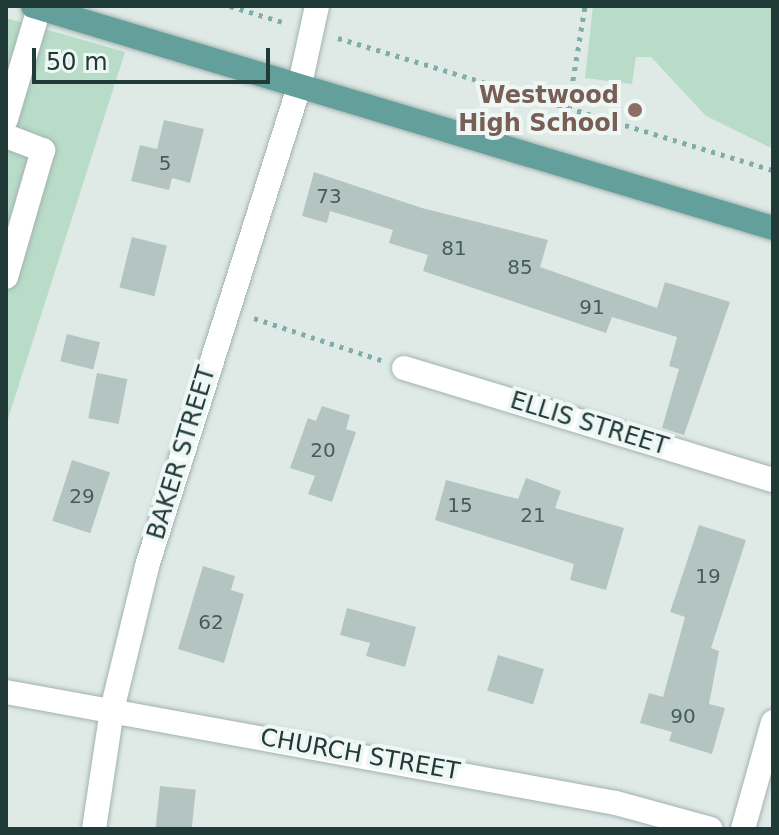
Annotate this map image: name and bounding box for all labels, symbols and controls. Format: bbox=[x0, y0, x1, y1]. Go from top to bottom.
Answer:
scale bar bbox=[36, 32, 274, 82]
text: 50 m bbox=[46, 48, 108, 76]
place label: Westwood High School bbox=[458, 82, 619, 138]
marker: Westwood High School bbox=[626, 101, 644, 119]
house number: 5 bbox=[159, 151, 171, 175]
house number: 73 bbox=[316, 184, 342, 208]
house number: 81 bbox=[441, 236, 467, 260]
house number: 85 bbox=[507, 255, 533, 279]
house number: 91 bbox=[579, 295, 605, 319]
street label: BAKER STREET bbox=[142, 363, 222, 543]
street label: ELLIS STREET bbox=[507, 386, 671, 462]
house number: 20 bbox=[310, 438, 336, 462]
house number: 29 bbox=[69, 484, 95, 508]
house number: 15 bbox=[447, 493, 473, 517]
house number: 21 bbox=[520, 503, 546, 527]
house number: 19 bbox=[695, 564, 721, 588]
house number: 62 bbox=[198, 610, 224, 634]
house number: 90 bbox=[670, 704, 696, 728]
street label: CHURCH STREET bbox=[258, 723, 462, 787]

